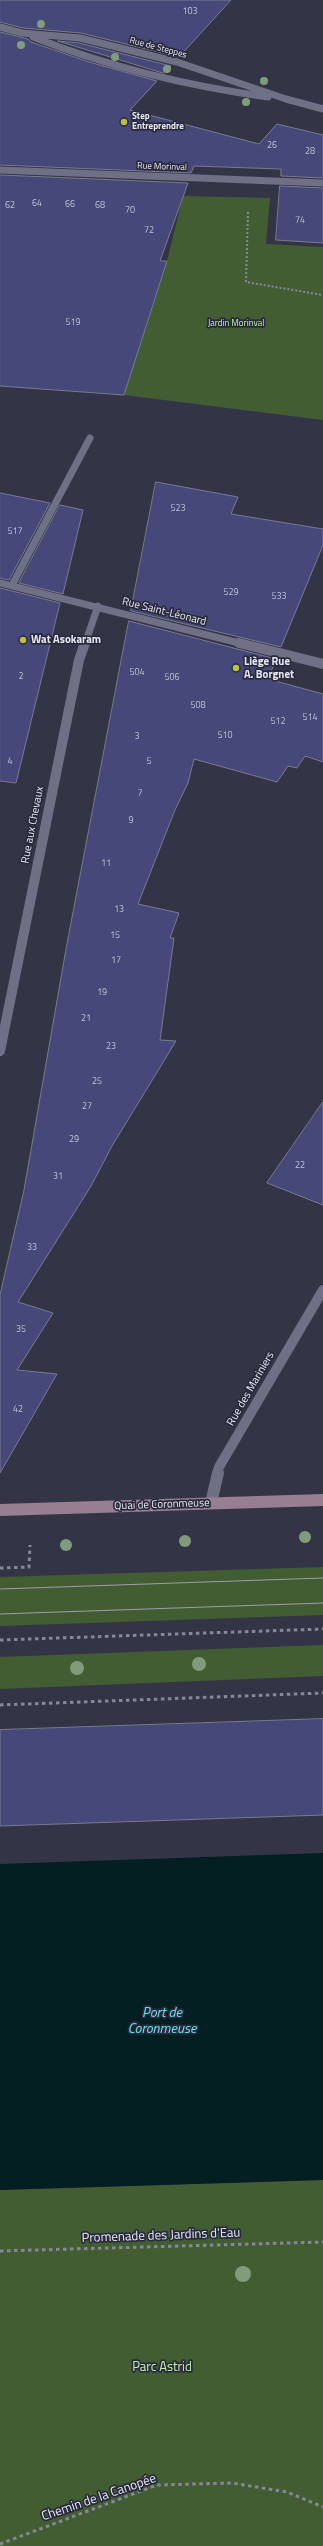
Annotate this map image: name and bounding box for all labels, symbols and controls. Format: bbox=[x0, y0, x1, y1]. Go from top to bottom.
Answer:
house number: 103 bbox=[182, 7, 198, 17]
street label: Rue de Steppes bbox=[128, 35, 188, 61]
place label: Step Entreprendre bbox=[132, 112, 184, 133]
marker: Step Entreprendre bbox=[119, 117, 129, 127]
house number: 26 bbox=[267, 141, 277, 151]
house number: 28 bbox=[305, 147, 315, 157]
street label: Rue Morinval bbox=[137, 161, 187, 173]
house number: 64 bbox=[32, 199, 42, 209]
house number: 66 bbox=[65, 200, 75, 210]
house number: 62 bbox=[5, 201, 15, 211]
house number: 68 bbox=[95, 201, 105, 211]
house number: 70 bbox=[125, 206, 135, 216]
house number: 74 bbox=[295, 216, 305, 226]
house number: 72 bbox=[144, 226, 154, 236]
house number: 519 bbox=[65, 318, 81, 328]
park label: Jardin Morinval bbox=[208, 319, 264, 329]
house number: 523 bbox=[170, 504, 186, 514]
house number: 517 bbox=[7, 527, 23, 537]
house number: 529 bbox=[223, 588, 239, 598]
house number: 533 bbox=[271, 592, 287, 602]
street label: Rue Saint-Léonard bbox=[121, 595, 207, 629]
place label: Wat Asokaram bbox=[31, 633, 101, 647]
marker: Wat Asokaram bbox=[18, 635, 28, 645]
place label: Liège Rue A. Borgnet bbox=[244, 655, 294, 681]
marker: Liège Rue A. Borgnet bbox=[231, 663, 241, 673]
house number: 504 bbox=[129, 668, 145, 678]
house number: 2 bbox=[18, 672, 24, 682]
house number: 506 bbox=[164, 673, 180, 683]
house number: 508 bbox=[190, 701, 206, 711]
house number: 514 bbox=[302, 713, 318, 723]
house number: 512 bbox=[270, 717, 286, 727]
house number: 510 bbox=[217, 731, 233, 741]
house number: 3 bbox=[134, 732, 140, 742]
house number: 4 bbox=[7, 757, 13, 767]
house number: 5 bbox=[146, 757, 152, 767]
street label: Rue aux Chevaux bbox=[19, 785, 47, 865]
house number: 7 bbox=[137, 789, 143, 799]
house number: 9 bbox=[128, 816, 134, 826]
house number: 11 bbox=[101, 859, 111, 869]
house number: 13 bbox=[114, 905, 124, 915]
house number: 15 bbox=[110, 931, 120, 941]
house number: 17 bbox=[111, 956, 121, 966]
house number: 19 bbox=[97, 988, 107, 998]
house number: 21 bbox=[81, 1014, 91, 1024]
house number: 23 bbox=[106, 1042, 116, 1052]
house number: 25 bbox=[92, 1077, 102, 1087]
house number: 27 bbox=[82, 1102, 92, 1112]
house number: 29 bbox=[69, 1135, 79, 1145]
house number: 22 bbox=[295, 1161, 305, 1171]
house number: 31 bbox=[53, 1172, 63, 1182]
house number: 33 bbox=[27, 1243, 37, 1253]
house number: 35 bbox=[16, 1325, 26, 1335]
street label: Rue des Mariniers bbox=[224, 1350, 278, 1428]
house number: 42 bbox=[13, 1405, 23, 1415]
street label: Quai de Coronmeuse bbox=[114, 1497, 210, 1513]
water label: Port de Coronmeuse bbox=[128, 2006, 196, 2038]
street label: Promenade des Jardins d'Eau bbox=[81, 2225, 241, 2247]
park label: Parc Astrid bbox=[132, 2360, 192, 2376]
street label: Chemin de la Canopée bbox=[40, 2471, 158, 2525]

